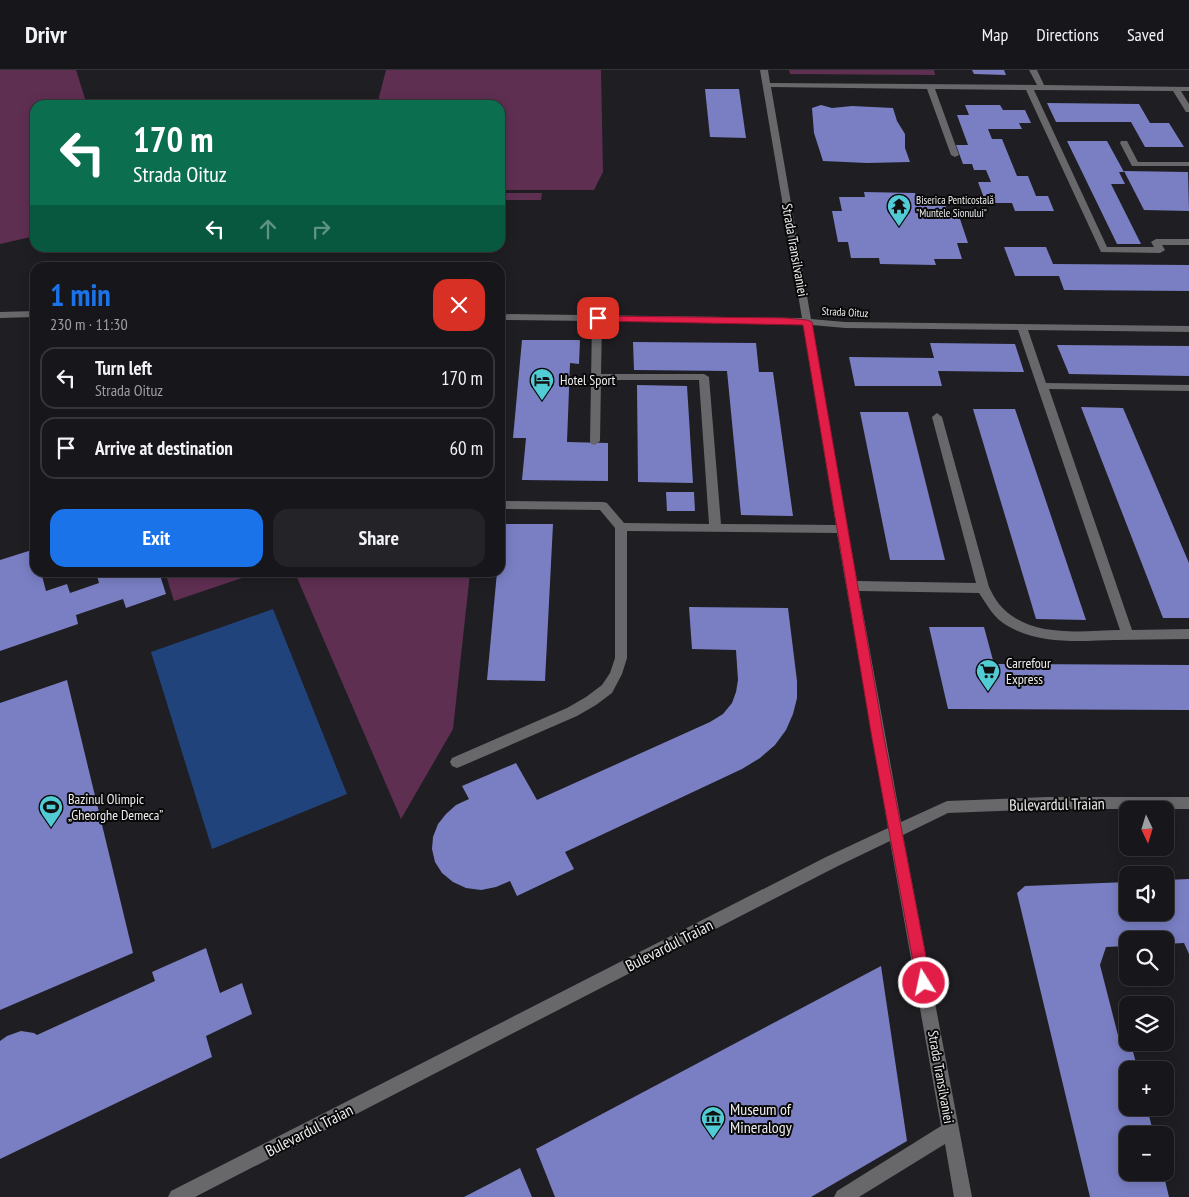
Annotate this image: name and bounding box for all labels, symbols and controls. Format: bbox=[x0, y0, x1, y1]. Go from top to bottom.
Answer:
text: Drivr bbox=[25, 19, 67, 50]
text: Map bbox=[982, 23, 1008, 46]
text: Directions bbox=[1036, 23, 1099, 46]
text: Saved bbox=[1127, 23, 1164, 46]
text: 170 m bbox=[133, 116, 214, 162]
icon: left bbox=[50, 120, 115, 185]
text: Strada Oituz bbox=[133, 160, 227, 188]
temple icon: Biserica Penticostală "Muntele Sionului" bbox=[886, 193, 912, 227]
place label: Biserica Penticostală "Muntele Sionului" bbox=[916, 193, 994, 220]
street label: Strada Transilvaniei bbox=[778, 202, 812, 298]
icon: left bbox=[201, 215, 229, 243]
icon: ahead bbox=[254, 215, 282, 243]
icon: right bbox=[307, 215, 335, 243]
text: 1 min bbox=[50, 275, 111, 314]
button: close bbox=[433, 279, 485, 331]
pin bbox=[577, 297, 619, 339]
icon: arrive bbox=[584, 304, 612, 332]
street label: Strada Oituz bbox=[821, 304, 869, 320]
text: 230 m · 11:30 bbox=[50, 314, 128, 334]
text: Turn left bbox=[95, 356, 152, 380]
icon: left bbox=[52, 364, 80, 392]
text: 170 m bbox=[441, 366, 483, 390]
hotel icon: Hotel Sport bbox=[529, 367, 555, 401]
place label: Hotel Sport bbox=[560, 371, 616, 389]
text: Strada Oituz bbox=[95, 380, 163, 400]
icon: arrive bbox=[52, 434, 80, 462]
text: Arrive at destination bbox=[95, 436, 233, 460]
text: 60 m bbox=[450, 436, 483, 460]
button: Exit bbox=[50, 509, 263, 567]
button: Share bbox=[273, 509, 485, 567]
place label: Carrefour Express bbox=[1006, 654, 1051, 688]
supermarket icon: Carrefour Express bbox=[975, 658, 1001, 692]
place label: Bazinul Olimpic „Gheorghe Demeca” bbox=[68, 790, 163, 824]
street label: Bulevardul Traian bbox=[1009, 793, 1105, 815]
sports icon: Bazinul Olimpic „Gheorghe Demeca” bbox=[38, 794, 64, 828]
north arrow bbox=[1119, 801, 1174, 856]
map controls bbox=[1119, 801, 1174, 1181]
button: sound bbox=[1119, 866, 1174, 921]
street label: Bulevardul Traian bbox=[622, 914, 716, 976]
button: search bbox=[1119, 931, 1174, 986]
position arrow bbox=[897, 956, 949, 1008]
button: layers bbox=[1119, 996, 1174, 1051]
street label: Strada Transilvaniei bbox=[924, 1029, 958, 1125]
button: + bbox=[1119, 1061, 1174, 1116]
street label: Bulevardul Traian bbox=[262, 1099, 356, 1161]
place label: Museum of Mineralogy bbox=[730, 1099, 792, 1137]
museum icon: Museum of Mineralogy bbox=[700, 1105, 726, 1139]
button: − bbox=[1119, 1126, 1174, 1181]

